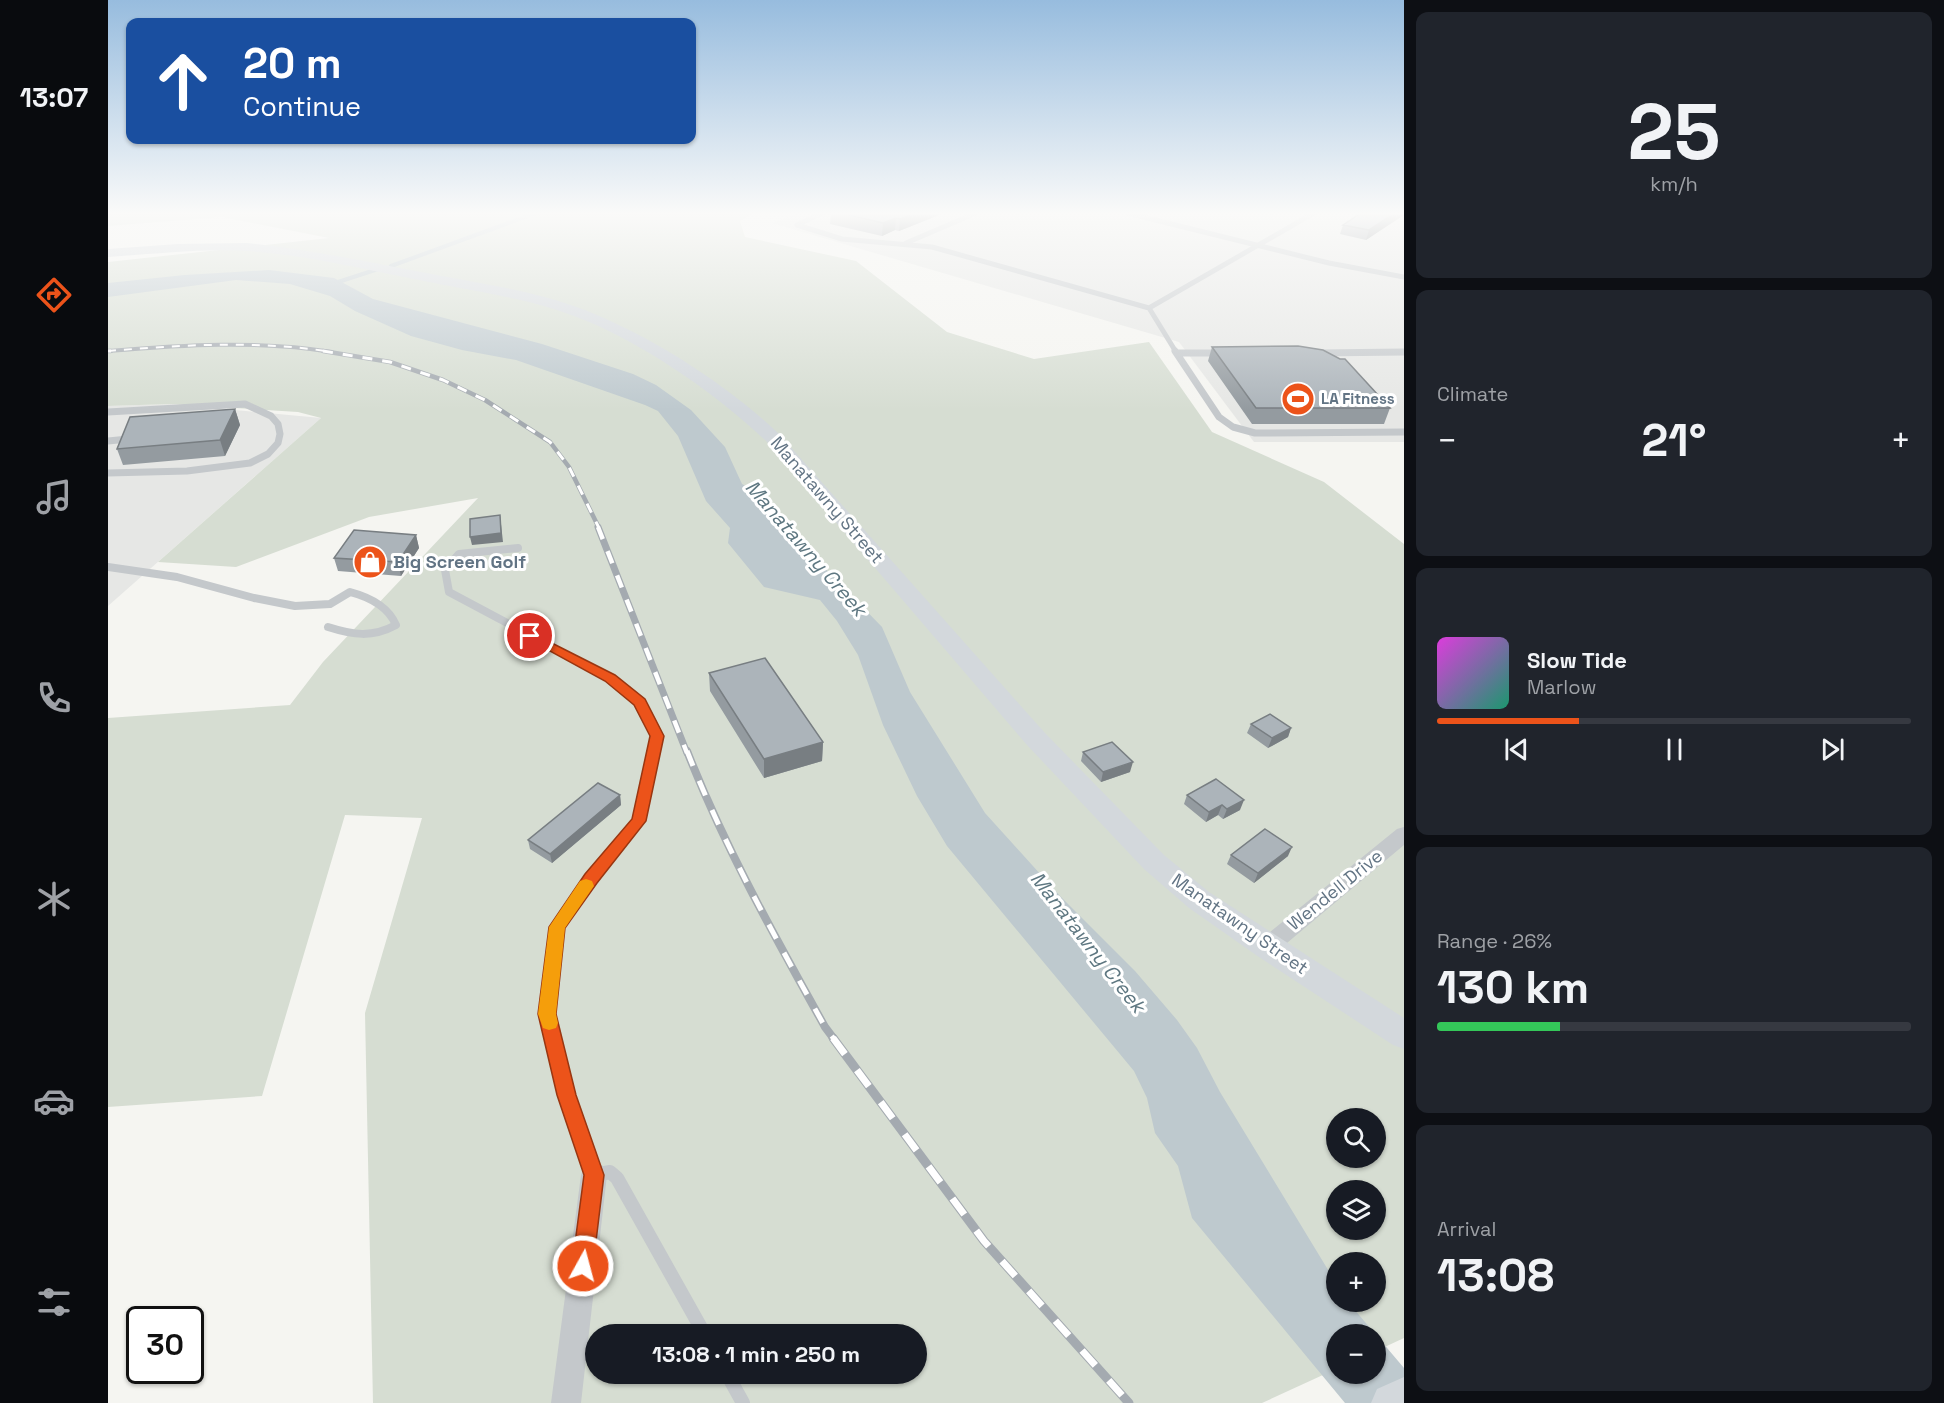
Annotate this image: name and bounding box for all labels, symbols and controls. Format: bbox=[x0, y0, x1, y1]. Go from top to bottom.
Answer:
text: 20 m bbox=[243, 37, 342, 90]
icon: ahead bbox=[144, 42, 222, 120]
text: 13:07 bbox=[20, 80, 88, 115]
text: 25 bbox=[1627, 82, 1721, 182]
text: Continue bbox=[243, 89, 361, 124]
text: km/h bbox=[1650, 171, 1698, 197]
icon: directions bbox=[33, 274, 75, 316]
sports icon: LA Fitness bbox=[1280, 381, 1316, 417]
text: Climate bbox=[1437, 381, 1508, 407]
place label: LA Fitness bbox=[1321, 389, 1395, 408]
text: 21° bbox=[1642, 412, 1706, 469]
text: − bbox=[1437, 420, 1457, 462]
text: + bbox=[1891, 420, 1911, 462]
street label: Manatawny Street bbox=[766, 431, 889, 568]
water label: Manatawny Creek bbox=[740, 474, 874, 623]
icon: music bbox=[33, 476, 75, 518]
shop icon: Big Screen Golf bbox=[352, 544, 388, 580]
place label: Big Screen Golf bbox=[393, 550, 526, 573]
pin bbox=[504, 610, 555, 661]
icon: arrive bbox=[513, 619, 546, 652]
text: Slow Tide bbox=[1527, 646, 1627, 674]
text: Marlow bbox=[1527, 674, 1596, 700]
icon: phone bbox=[33, 677, 75, 719]
icon: previous bbox=[1500, 733, 1533, 766]
icon: pause bbox=[1658, 733, 1691, 766]
icon: next bbox=[1816, 733, 1849, 766]
street label: Wendell Drive bbox=[1282, 844, 1387, 935]
water label: Manatawny Creek bbox=[1025, 866, 1153, 1020]
street label: Manatawny Street bbox=[1168, 868, 1313, 979]
icon: climate bbox=[33, 878, 75, 920]
text: Range · 26% bbox=[1437, 928, 1552, 954]
text: 130 km bbox=[1437, 959, 1589, 1016]
icon: car bbox=[33, 1080, 75, 1122]
map controls bbox=[1326, 1108, 1386, 1384]
button: search bbox=[1326, 1108, 1386, 1168]
button: layers bbox=[1326, 1180, 1386, 1240]
text: Arrival bbox=[1437, 1216, 1496, 1242]
position arrow bbox=[551, 1234, 615, 1298]
text: 13:08 bbox=[1437, 1247, 1554, 1304]
button: + bbox=[1326, 1252, 1386, 1312]
icon: filters bbox=[33, 1281, 75, 1323]
speed limit sign: 30 bbox=[126, 1306, 204, 1384]
button: − bbox=[1326, 1324, 1386, 1384]
text: 13:08 · 1 min · 250 m bbox=[652, 1340, 860, 1368]

